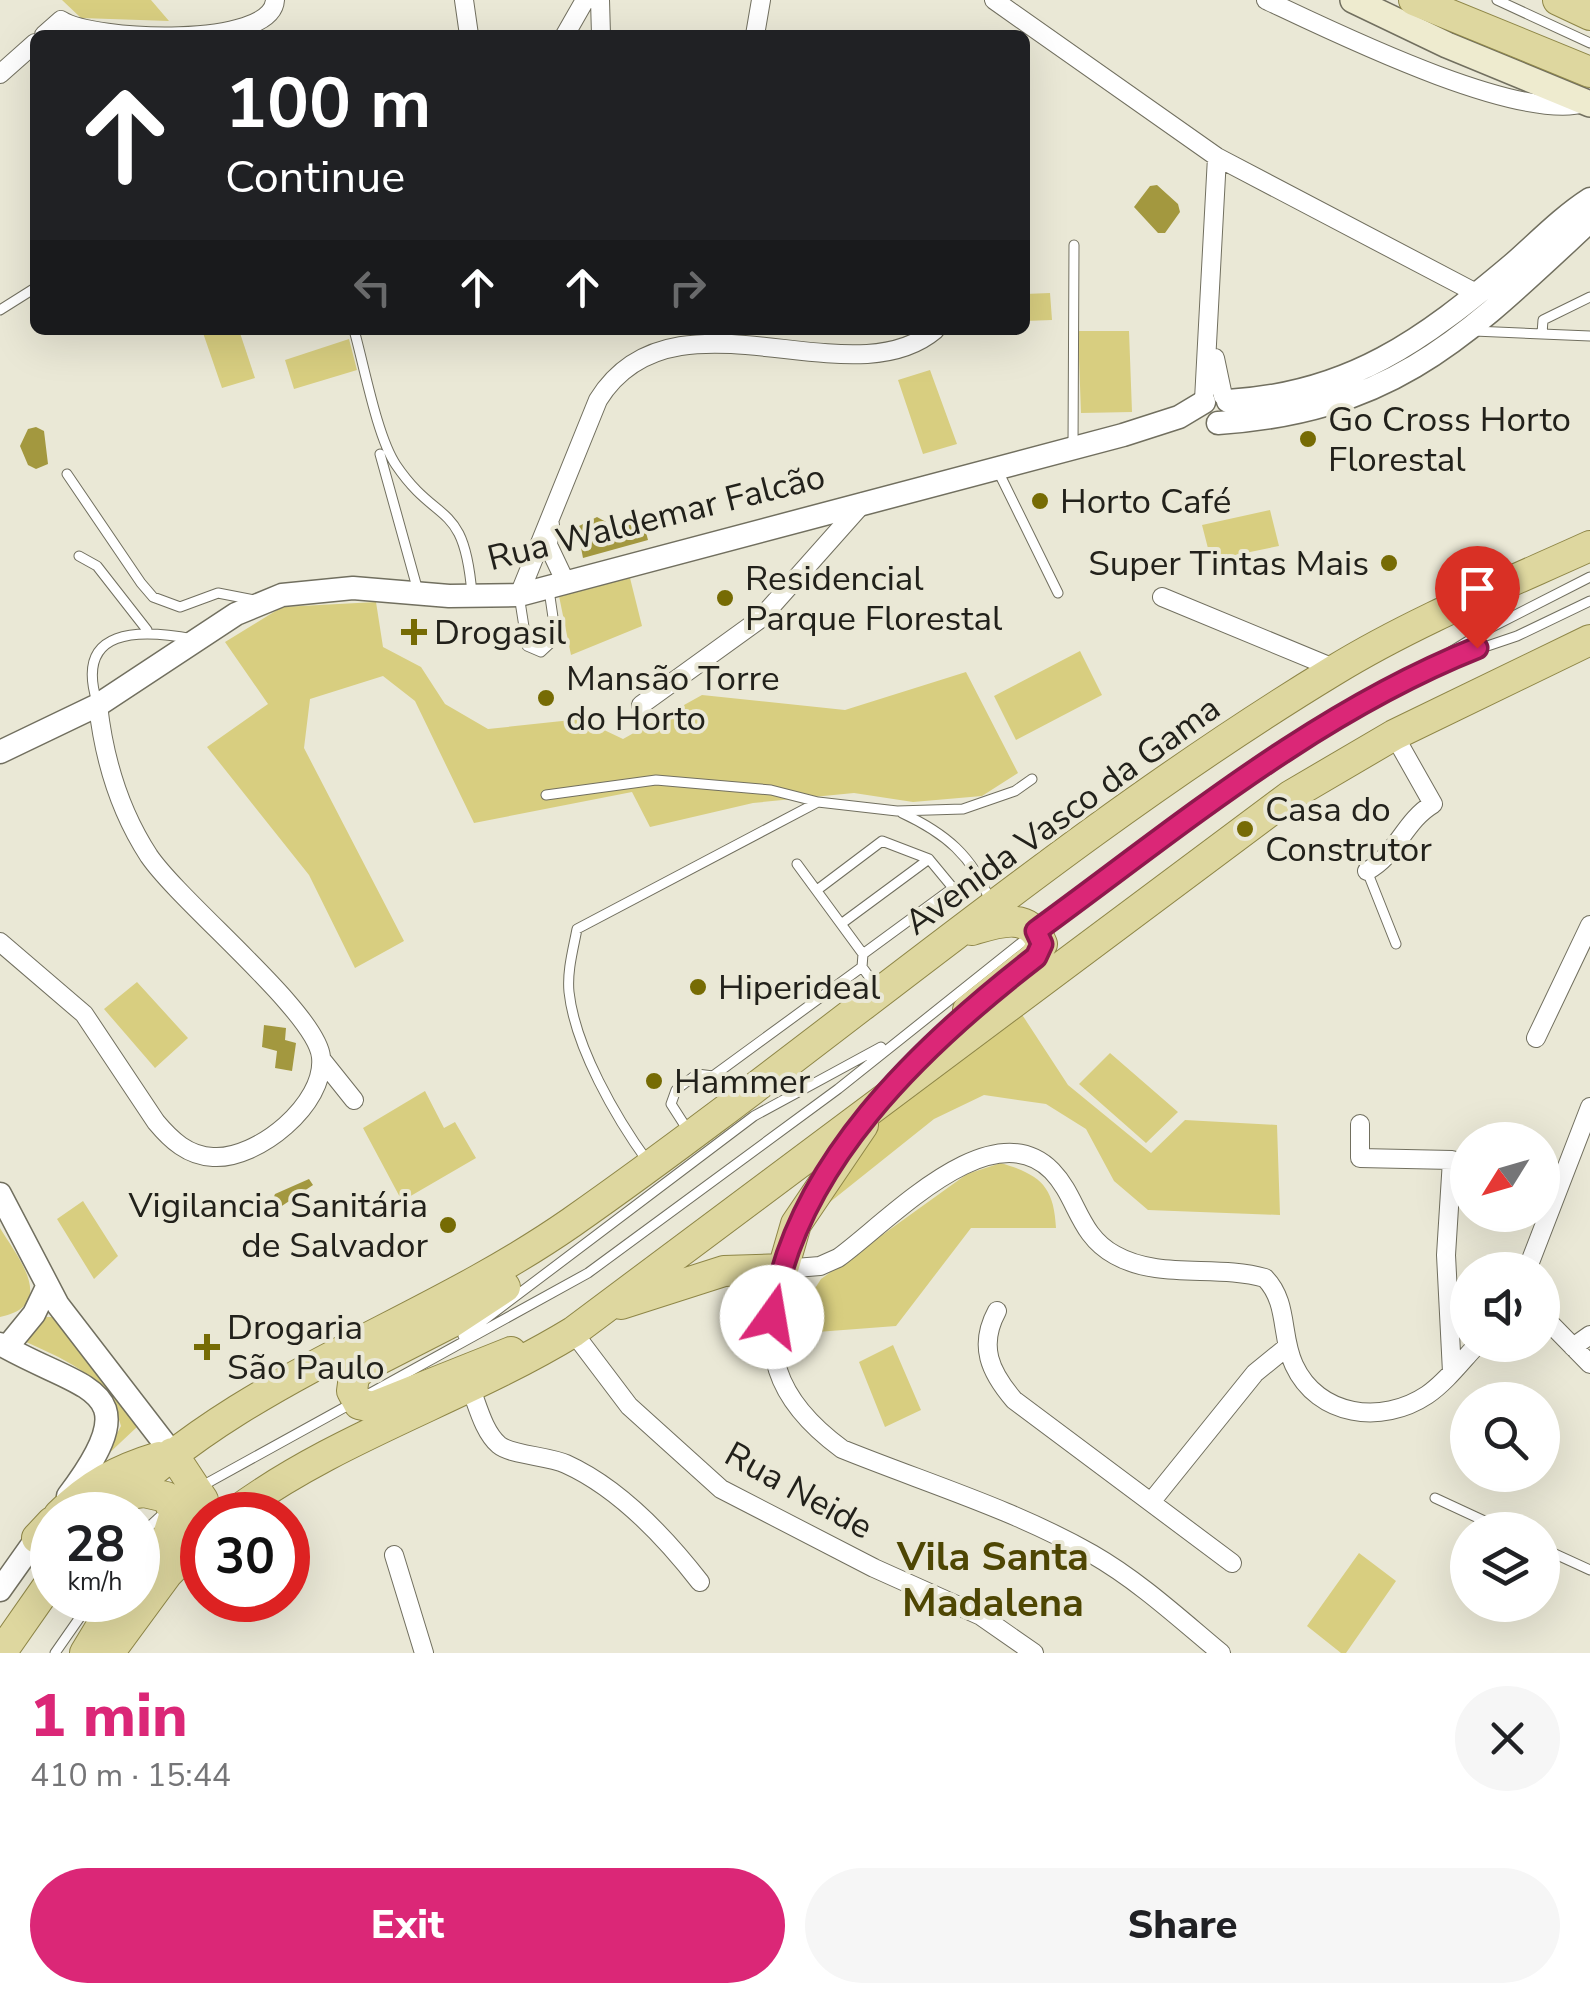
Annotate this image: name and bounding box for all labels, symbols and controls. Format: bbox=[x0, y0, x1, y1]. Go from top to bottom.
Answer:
text: 100 m bbox=[225, 56, 431, 152]
icon: ahead bbox=[60, 70, 190, 200]
text: Continue bbox=[225, 147, 405, 208]
icon: left bbox=[345, 260, 400, 315]
icon: ahead bbox=[450, 260, 505, 315]
icon: ahead bbox=[555, 260, 610, 315]
icon: right bbox=[660, 260, 715, 315]
place label: Go Cross Horto Florestal bbox=[1328, 396, 1571, 483]
marker: Go Cross Horto Florestal bbox=[1297, 428, 1319, 450]
street label: Rua Waldemar Falcão bbox=[482, 453, 830, 582]
place label: Horto Café bbox=[1060, 478, 1231, 525]
marker: Horto Café bbox=[1029, 490, 1051, 512]
place label: Super Tintas Mais bbox=[1088, 540, 1369, 587]
pin bbox=[1435, 546, 1520, 649]
marker: Super Tintas Mais bbox=[1378, 552, 1400, 574]
place label: Residencial Parque Florestal bbox=[745, 555, 1003, 642]
icon: arrive bbox=[1450, 561, 1505, 616]
marker: Residencial Parque Florestal bbox=[714, 587, 736, 609]
place label: Drogasil bbox=[434, 609, 567, 656]
marker: Drogasil bbox=[403, 621, 425, 643]
place label: Mansão Torre do Horto bbox=[566, 655, 780, 742]
street label: Avenida Vasco da Gama bbox=[895, 685, 1229, 946]
marker: Mansão Torre do Horto bbox=[535, 687, 557, 709]
place label: Casa do Construtor bbox=[1265, 786, 1432, 873]
marker: Casa do Construtor bbox=[1234, 818, 1256, 840]
place label: Hiperideal bbox=[718, 964, 881, 1011]
marker: Hiperideal bbox=[687, 976, 709, 998]
place label: Hammer bbox=[674, 1058, 811, 1105]
marker: Hammer bbox=[643, 1070, 665, 1092]
north arrow bbox=[1450, 1122, 1560, 1232]
map controls bbox=[1450, 1122, 1560, 1622]
place label: Vigilancia Sanitária de Salvador bbox=[127, 1182, 428, 1269]
marker: Vigilancia Sanitária de Salvador bbox=[437, 1214, 459, 1236]
button: sound bbox=[1450, 1252, 1560, 1362]
position arrow bbox=[720, 1265, 824, 1369]
place label: Drogaria São Paulo bbox=[227, 1304, 385, 1391]
marker: Drogaria São Paulo bbox=[196, 1336, 218, 1358]
button: search bbox=[1450, 1382, 1560, 1492]
street label: Rua Neide bbox=[716, 1431, 881, 1550]
speed limit sign: 30 bbox=[180, 1492, 310, 1622]
text: 28 bbox=[65, 1510, 125, 1579]
button: layers bbox=[1450, 1512, 1560, 1622]
district label: Vila Santa Madalena bbox=[896, 1530, 1089, 1630]
text: km/h bbox=[67, 1565, 123, 1599]
text: 1 min bbox=[30, 1675, 188, 1757]
button: close bbox=[1455, 1686, 1560, 1791]
text: 410 m · 15:44 bbox=[30, 1754, 231, 1797]
button: Exit bbox=[30, 1868, 785, 1983]
button: Share bbox=[805, 1868, 1560, 1983]

